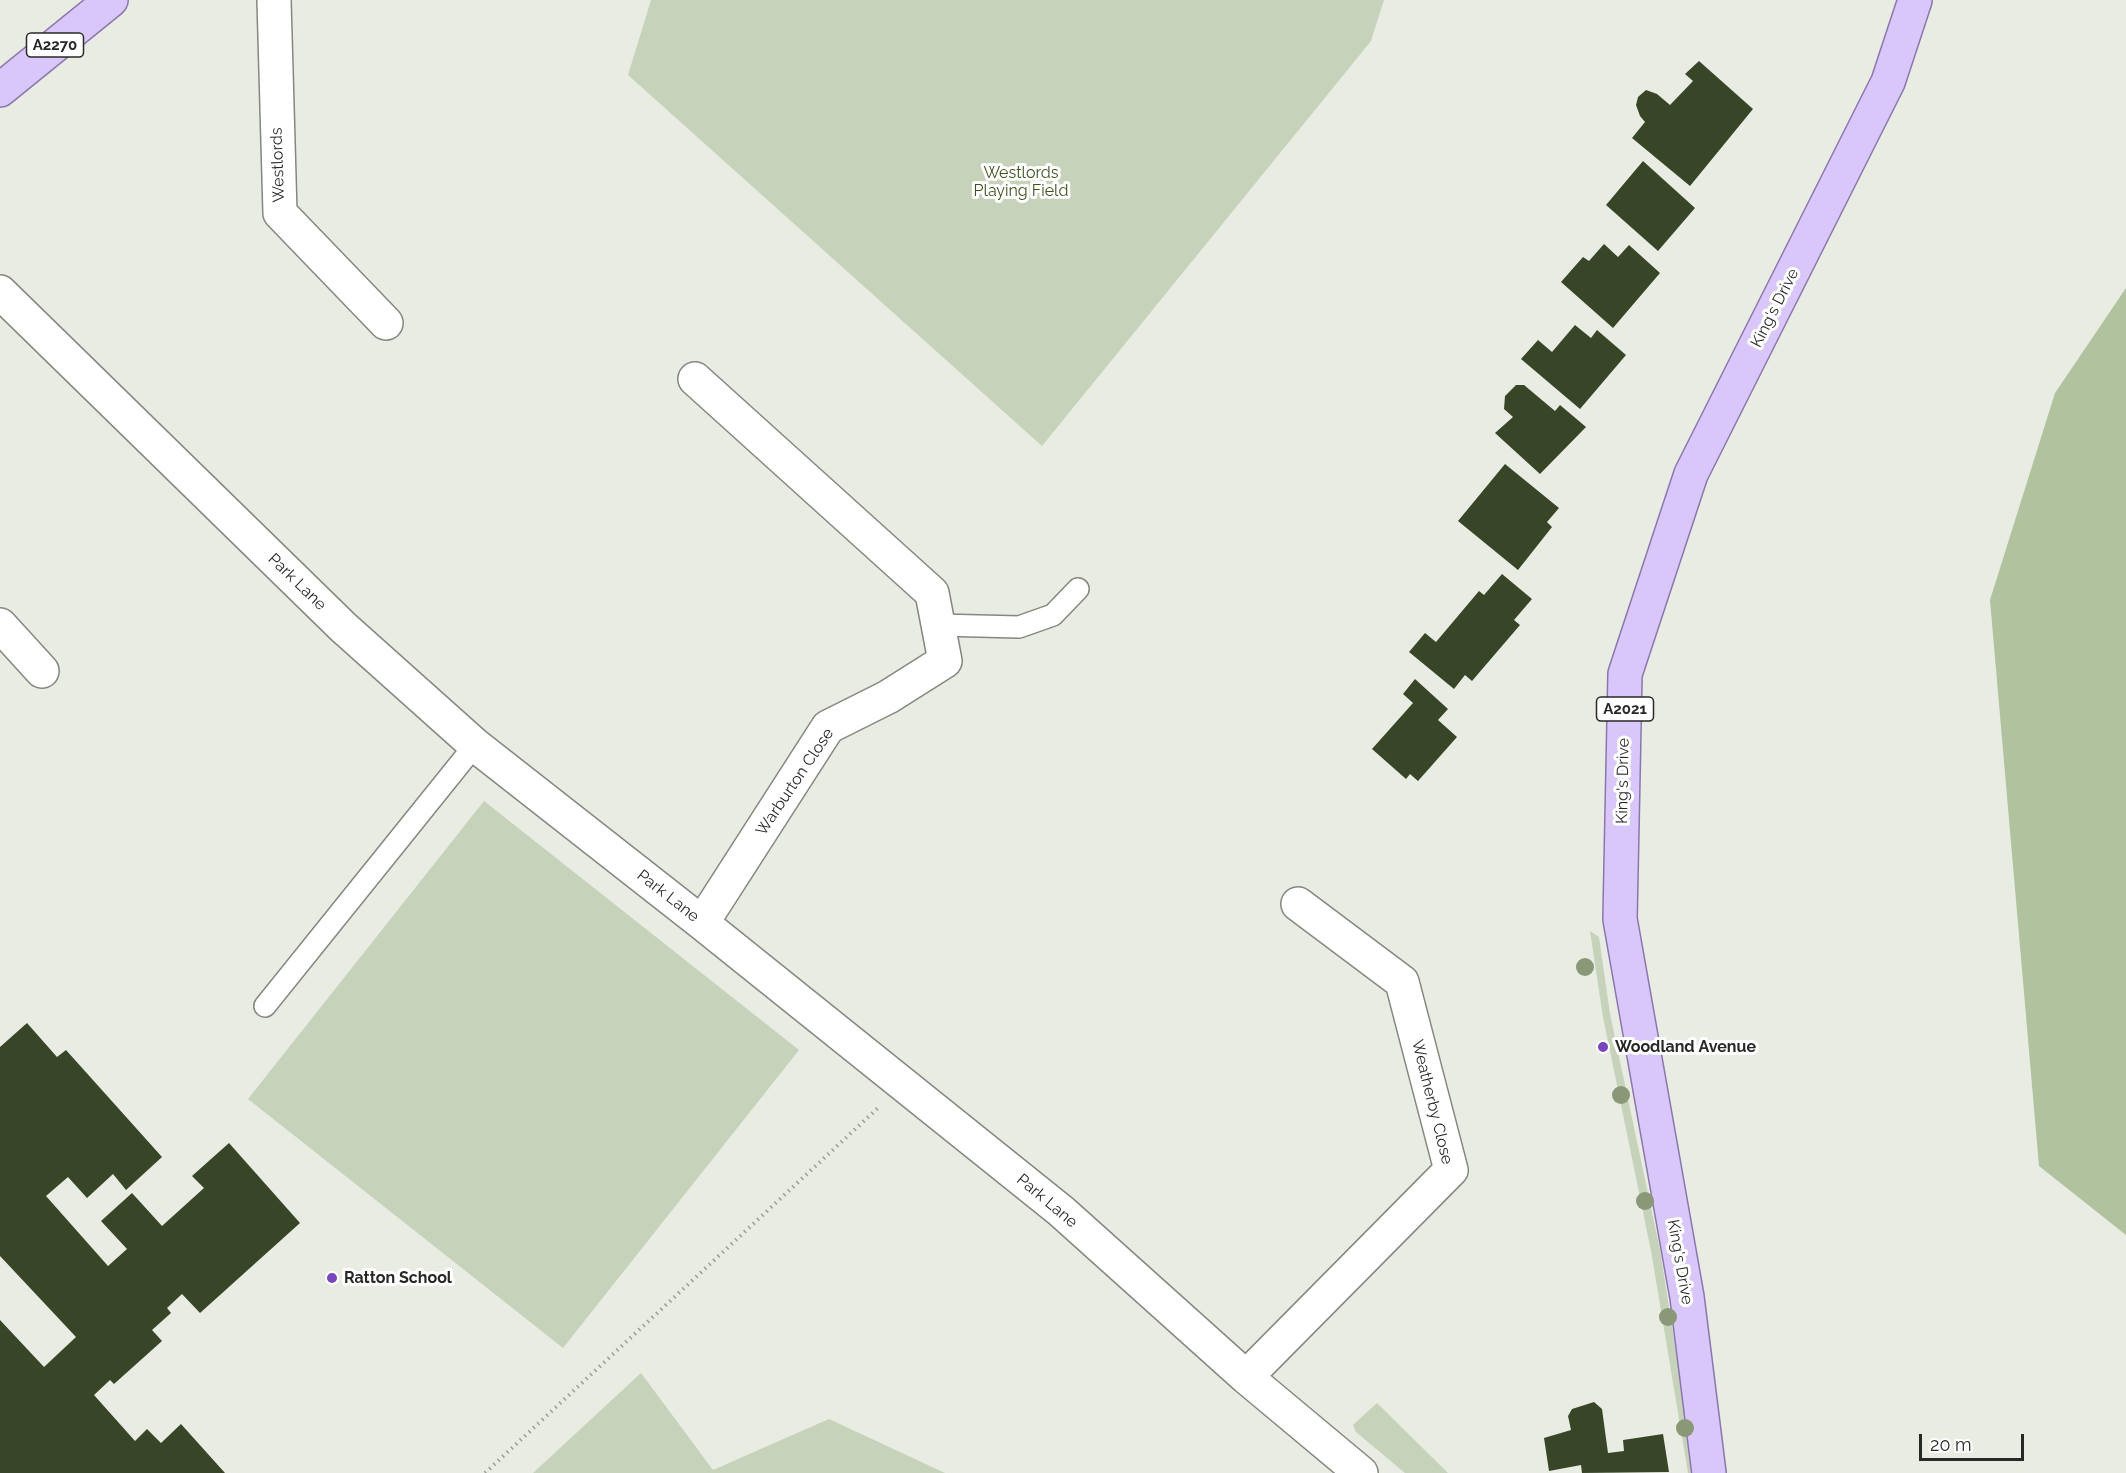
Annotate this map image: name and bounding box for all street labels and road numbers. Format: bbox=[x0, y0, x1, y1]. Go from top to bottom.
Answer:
road number: A2270 bbox=[26, 33, 84, 57]
street label: Westlords bbox=[267, 127, 289, 203]
street label: King's Drive bbox=[1747, 265, 1803, 351]
street label: Park Lane bbox=[264, 550, 330, 614]
road number: A2021 bbox=[1596, 697, 1654, 721]
street label: Warburton Close bbox=[752, 725, 838, 839]
street label: King's Drive bbox=[1613, 738, 1633, 824]
street label: Park Lane bbox=[633, 866, 703, 926]
street label: Weatherby Close bbox=[1407, 1038, 1457, 1166]
street label: Park Lane bbox=[1013, 1170, 1081, 1232]
street label: King's Drive bbox=[1663, 1218, 1697, 1306]

